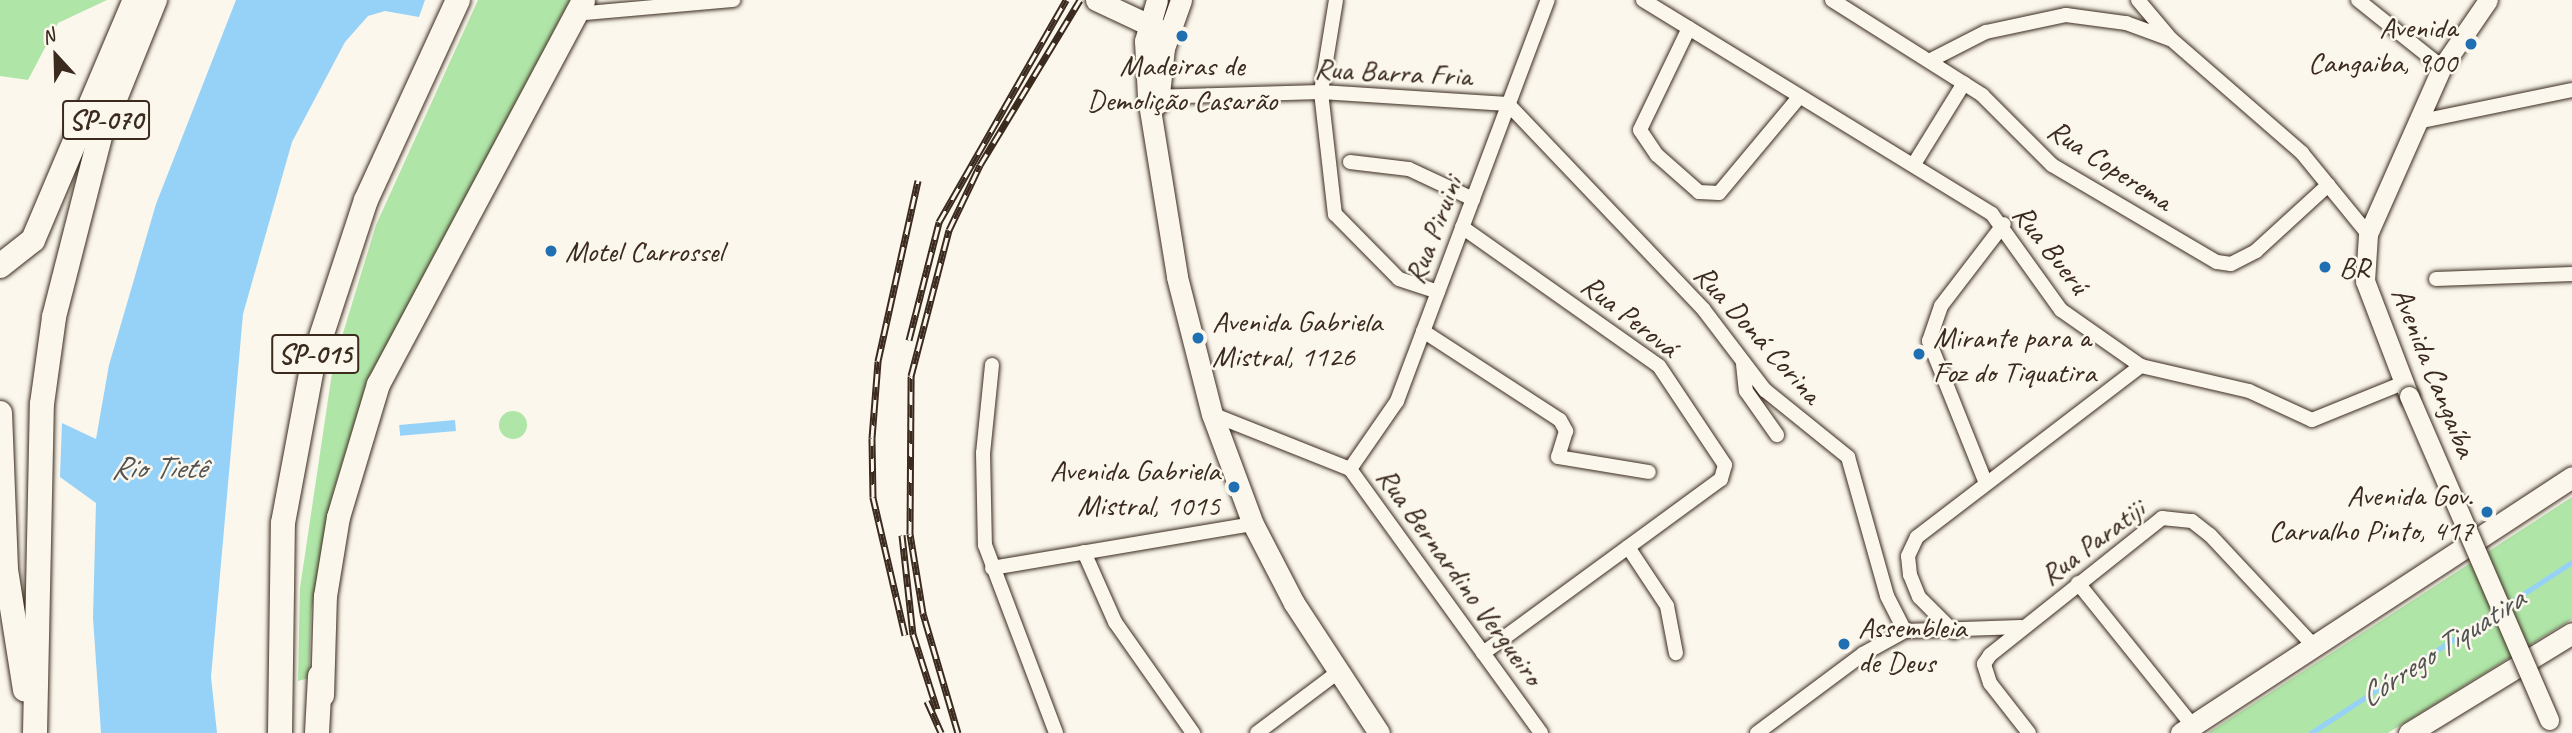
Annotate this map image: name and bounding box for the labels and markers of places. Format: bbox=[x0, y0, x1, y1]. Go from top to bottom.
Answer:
place label: Avenida Cangaiba, 900 bbox=[2308, 9, 2457, 79]
marker: Madeiras de Demolição Casarão bbox=[1174, 28, 1190, 44]
marker: Avenida Cangaiba, 900 bbox=[2463, 36, 2479, 52]
place label: Madeiras de Demolição Casarão bbox=[1086, 47, 1278, 118]
place label: Motel Carrossel bbox=[565, 233, 724, 269]
marker: Motel Carrossel bbox=[543, 243, 559, 259]
place label: BR bbox=[2339, 249, 2370, 285]
marker: BR bbox=[2317, 259, 2333, 275]
place label: Avenida Gabriela Mistral, 1126 bbox=[1212, 303, 1382, 374]
place label: Mirante para a Foz do Tiquatira bbox=[1933, 319, 2095, 390]
marker: Avenida Gabriela Mistral, 1126 bbox=[1190, 330, 1206, 346]
marker: Mirante para a Foz do Tiquatira bbox=[1911, 346, 1927, 362]
place label: Avenida Gabriela Mistral, 1015 bbox=[1050, 452, 1220, 522]
place label: Avenida Gov. Carvalho Pinto, 417 bbox=[2269, 477, 2473, 548]
marker: Avenida Gabriela Mistral, 1015 bbox=[1226, 479, 1242, 495]
marker: Avenida Gov. Carvalho Pinto, 417 bbox=[2479, 504, 2495, 520]
place label: Assembleia de Deus bbox=[1858, 609, 1966, 680]
marker: Assembleia de Deus bbox=[1836, 636, 1852, 652]

